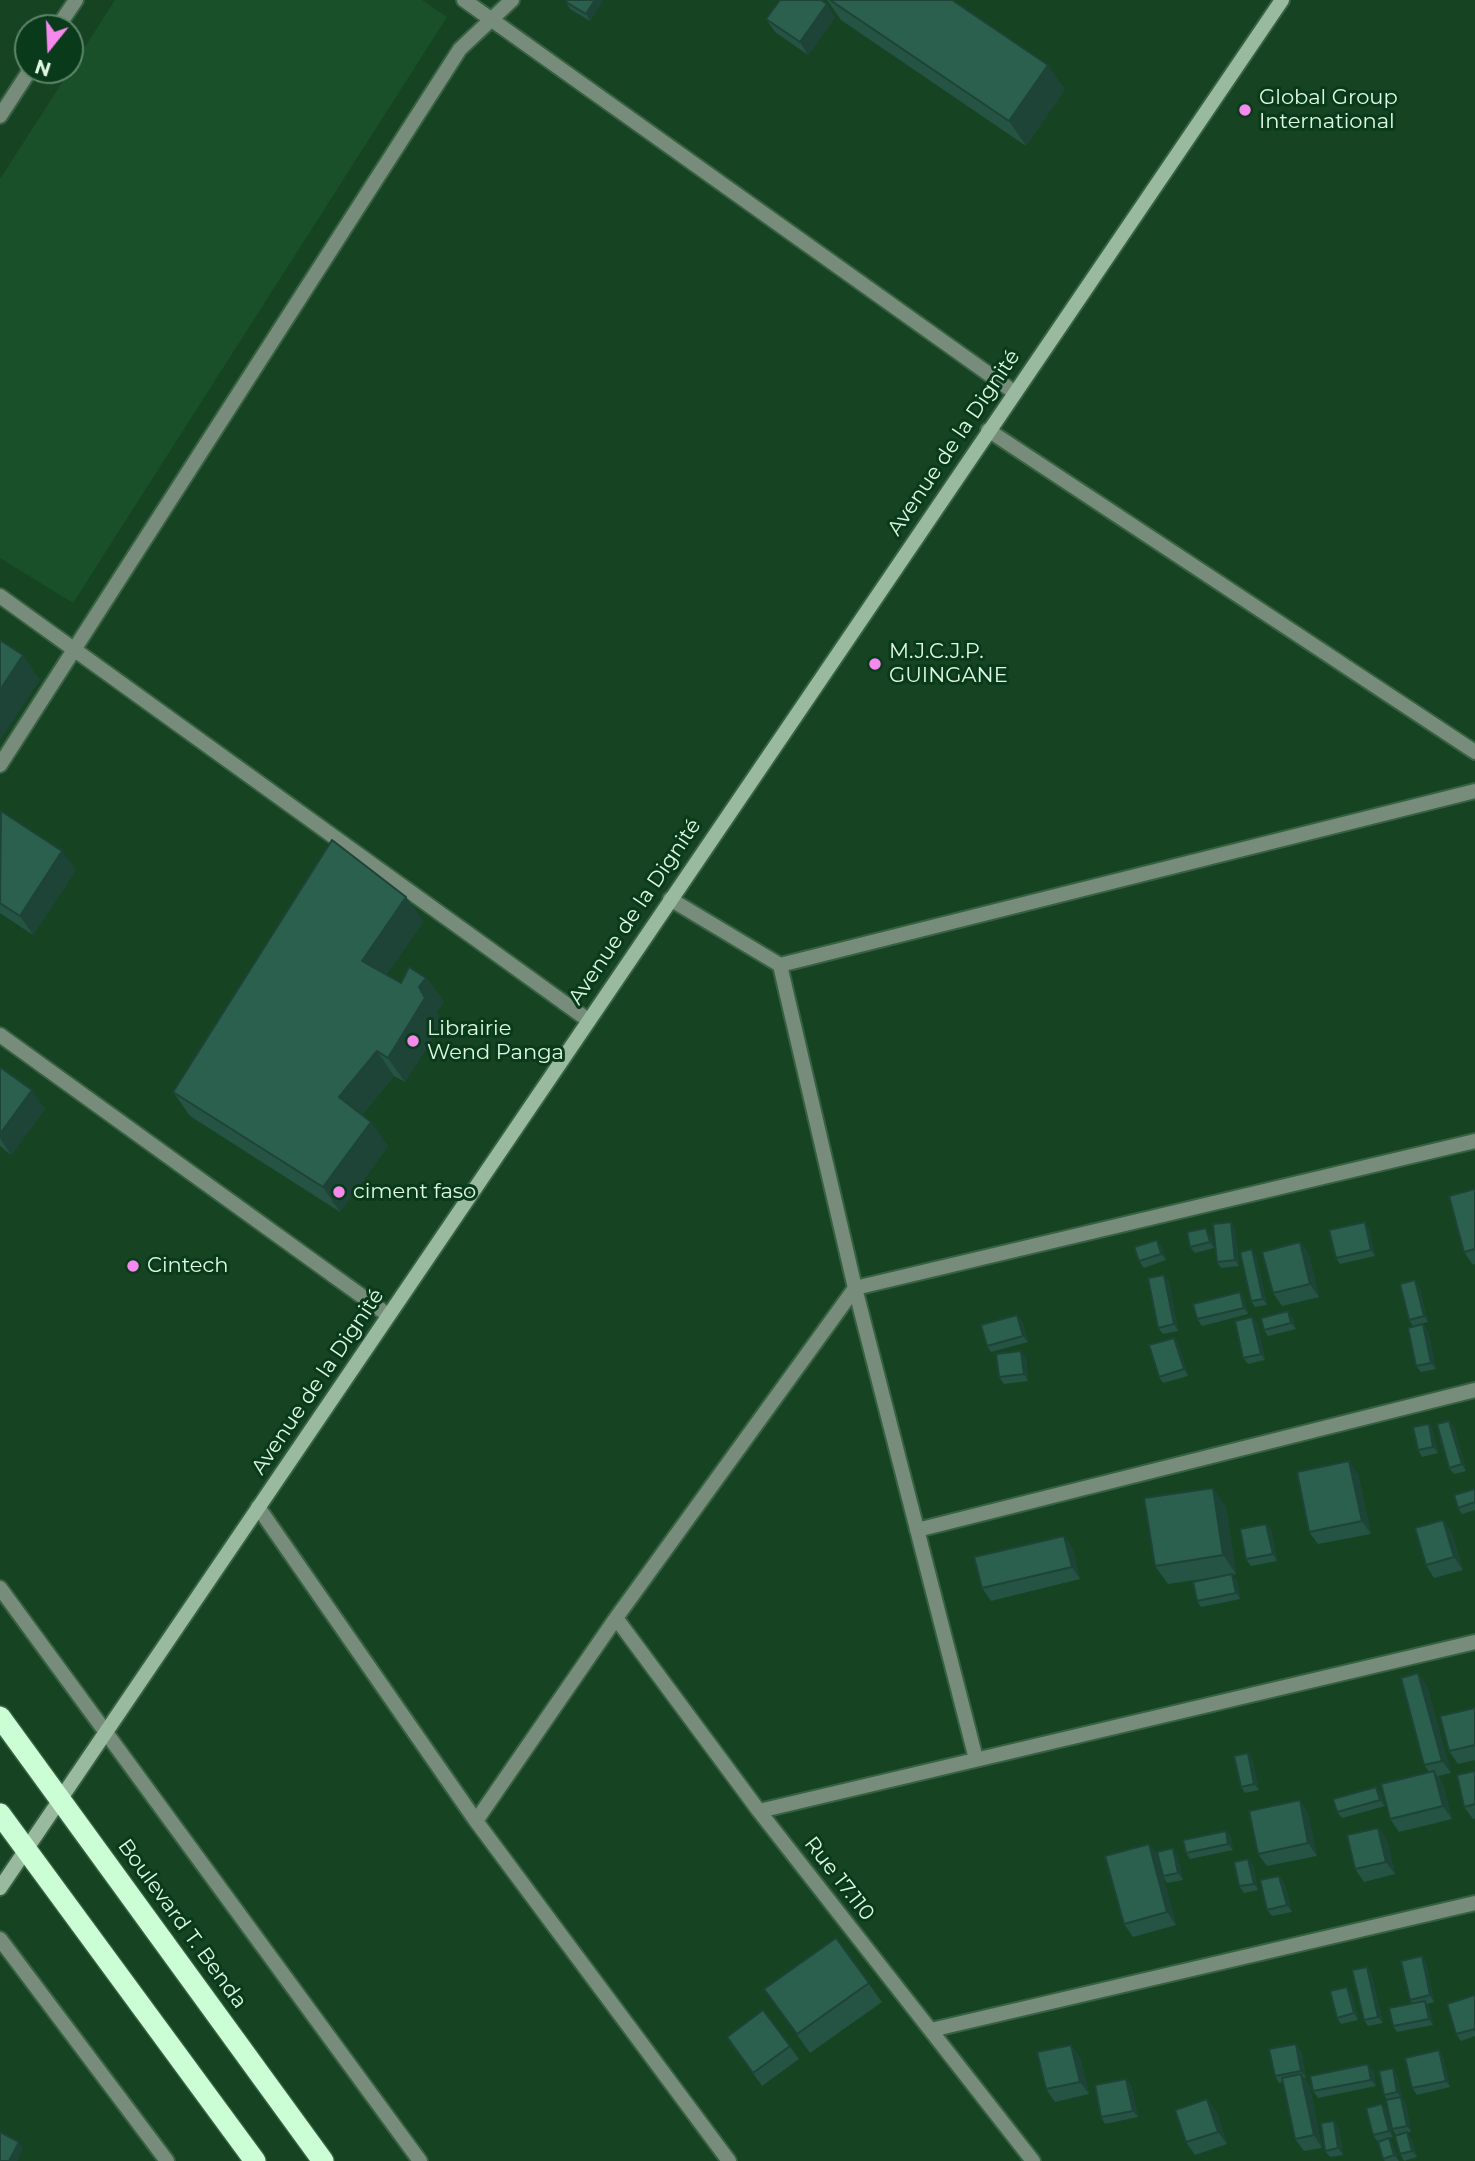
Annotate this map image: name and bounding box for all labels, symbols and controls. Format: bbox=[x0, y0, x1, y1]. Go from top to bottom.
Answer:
north arrow bbox=[14, 14, 84, 84]
text: N bbox=[32, 54, 54, 81]
place label: Global Group International bbox=[1259, 85, 1398, 135]
marker: Global Group International bbox=[1237, 102, 1253, 118]
street label: Avenue de la Dignité bbox=[882, 345, 1026, 541]
place label: M.J.C.J.P. GUINGANE bbox=[889, 639, 1008, 689]
marker: M.J.C.J.P. GUINGANE bbox=[867, 656, 883, 672]
street label: Avenue de la Dignité bbox=[563, 814, 707, 1010]
place label: Librairie Wend Panga bbox=[427, 1016, 564, 1066]
marker: Librairie Wend Panga bbox=[405, 1033, 421, 1049]
place label: ciment faso bbox=[353, 1179, 476, 1205]
marker: ciment faso bbox=[331, 1184, 347, 1200]
place label: Cintech bbox=[147, 1253, 228, 1279]
marker: Cintech bbox=[125, 1258, 141, 1274]
street label: Avenue de la Dignité bbox=[246, 1284, 390, 1480]
street label: Rue 17.110 bbox=[798, 1832, 880, 1926]
street label: Boulevard T. Benda bbox=[112, 1834, 252, 2014]

